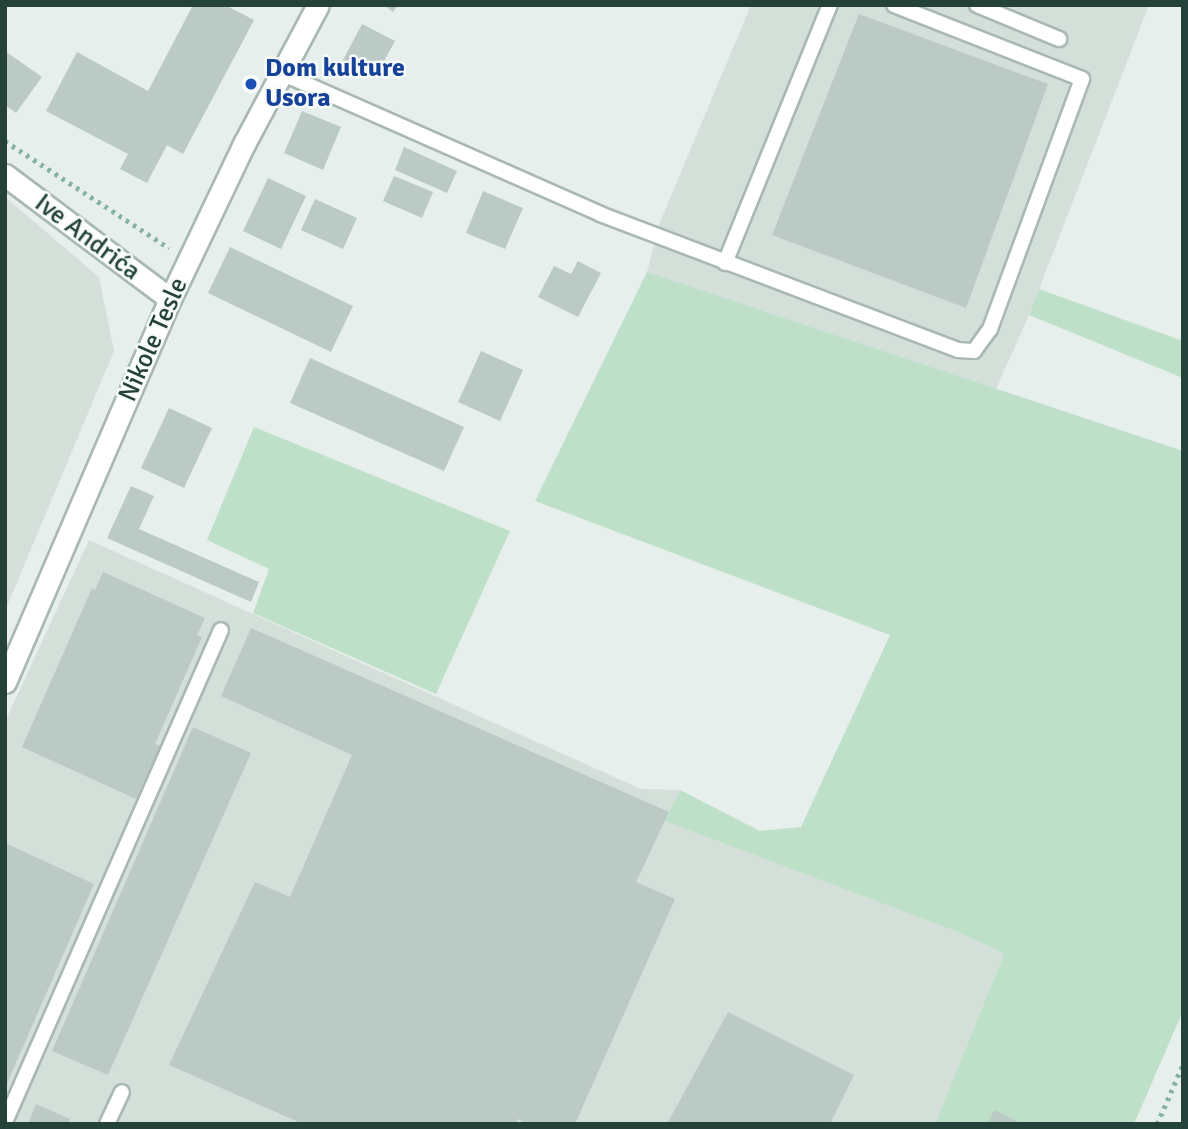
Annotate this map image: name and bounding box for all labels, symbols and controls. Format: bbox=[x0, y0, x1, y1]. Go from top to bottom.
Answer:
place label: Dom kulture Usora bbox=[265, 53, 405, 114]
marker: Dom kulture Usora bbox=[243, 76, 259, 92]
street label: Ive Andrića bbox=[28, 188, 146, 288]
street label: Nikole Tesle bbox=[113, 273, 195, 407]

